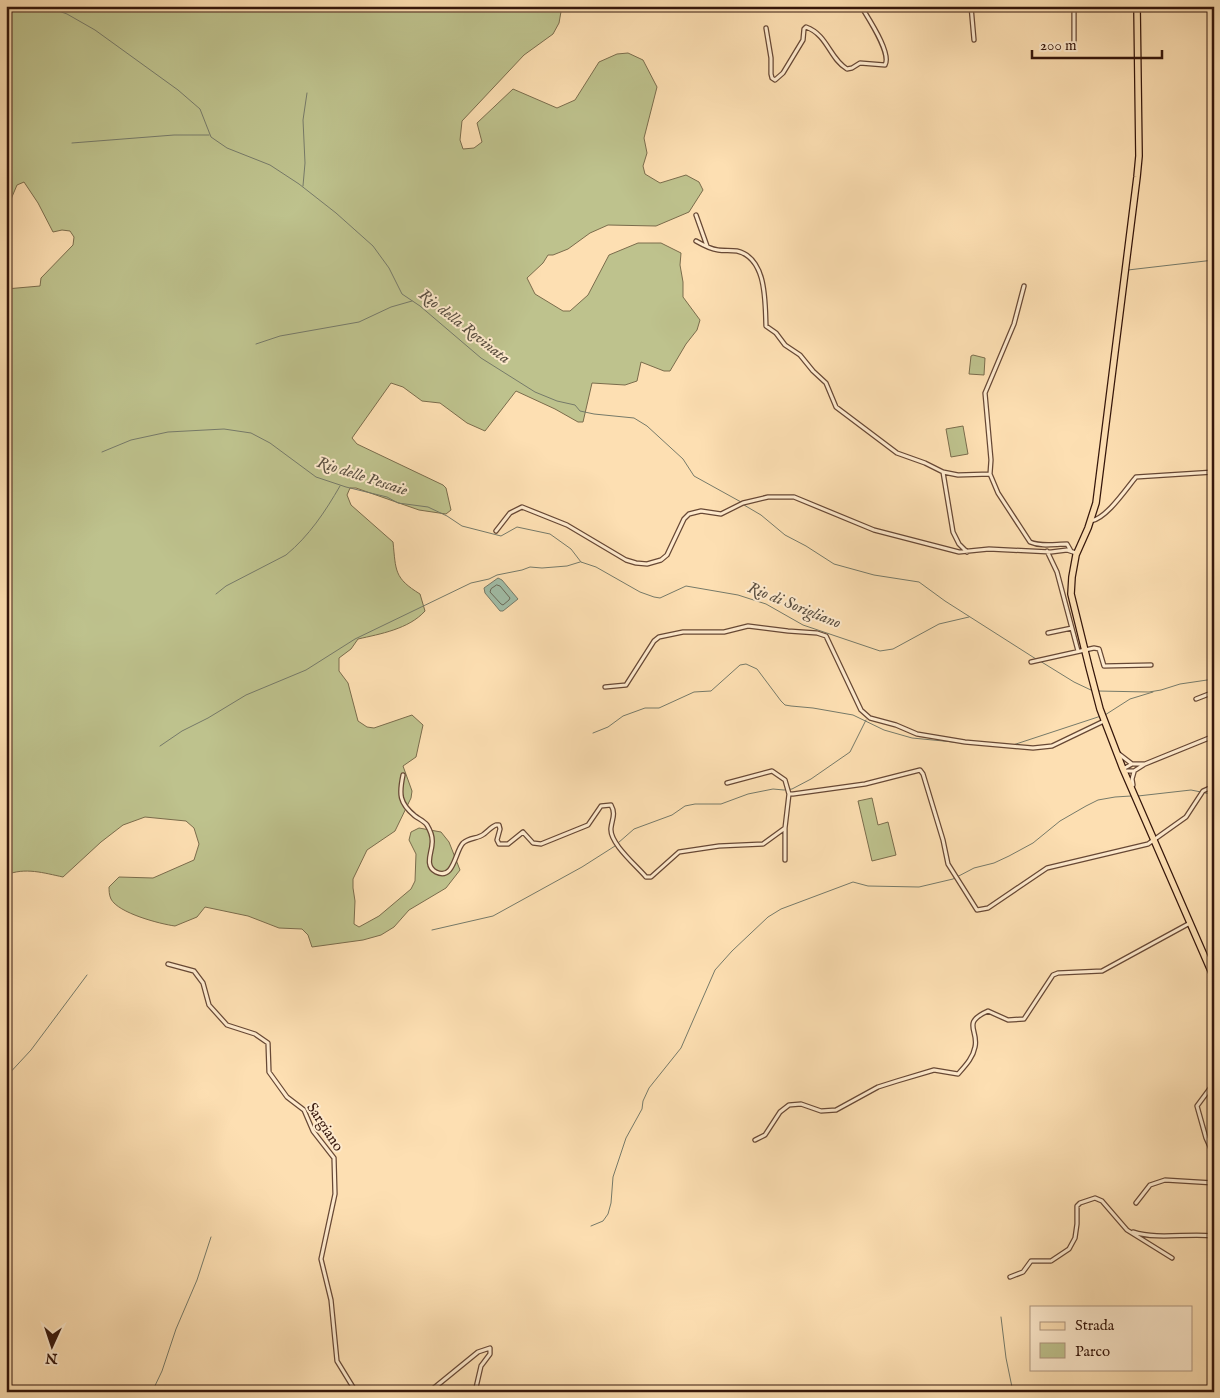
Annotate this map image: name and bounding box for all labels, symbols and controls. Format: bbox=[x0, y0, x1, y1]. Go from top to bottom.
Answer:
scale bar bbox=[1032, 28, 1162, 60]
text: 200 m bbox=[1040, 36, 1077, 55]
water label: Rio della Rovinata bbox=[414, 285, 514, 369]
water label: Rio delle Pescaie bbox=[314, 453, 410, 501]
water label: Rio di Sorigliano bbox=[744, 578, 844, 634]
street label: Sargiano bbox=[302, 1099, 348, 1155]
legend bbox=[1030, 1306, 1192, 1370]
text: Strada bbox=[1075, 1316, 1115, 1335]
north arrow bbox=[28, 1320, 78, 1370]
text: Parco bbox=[1075, 1342, 1110, 1361]
text: N bbox=[45, 1349, 59, 1367]

